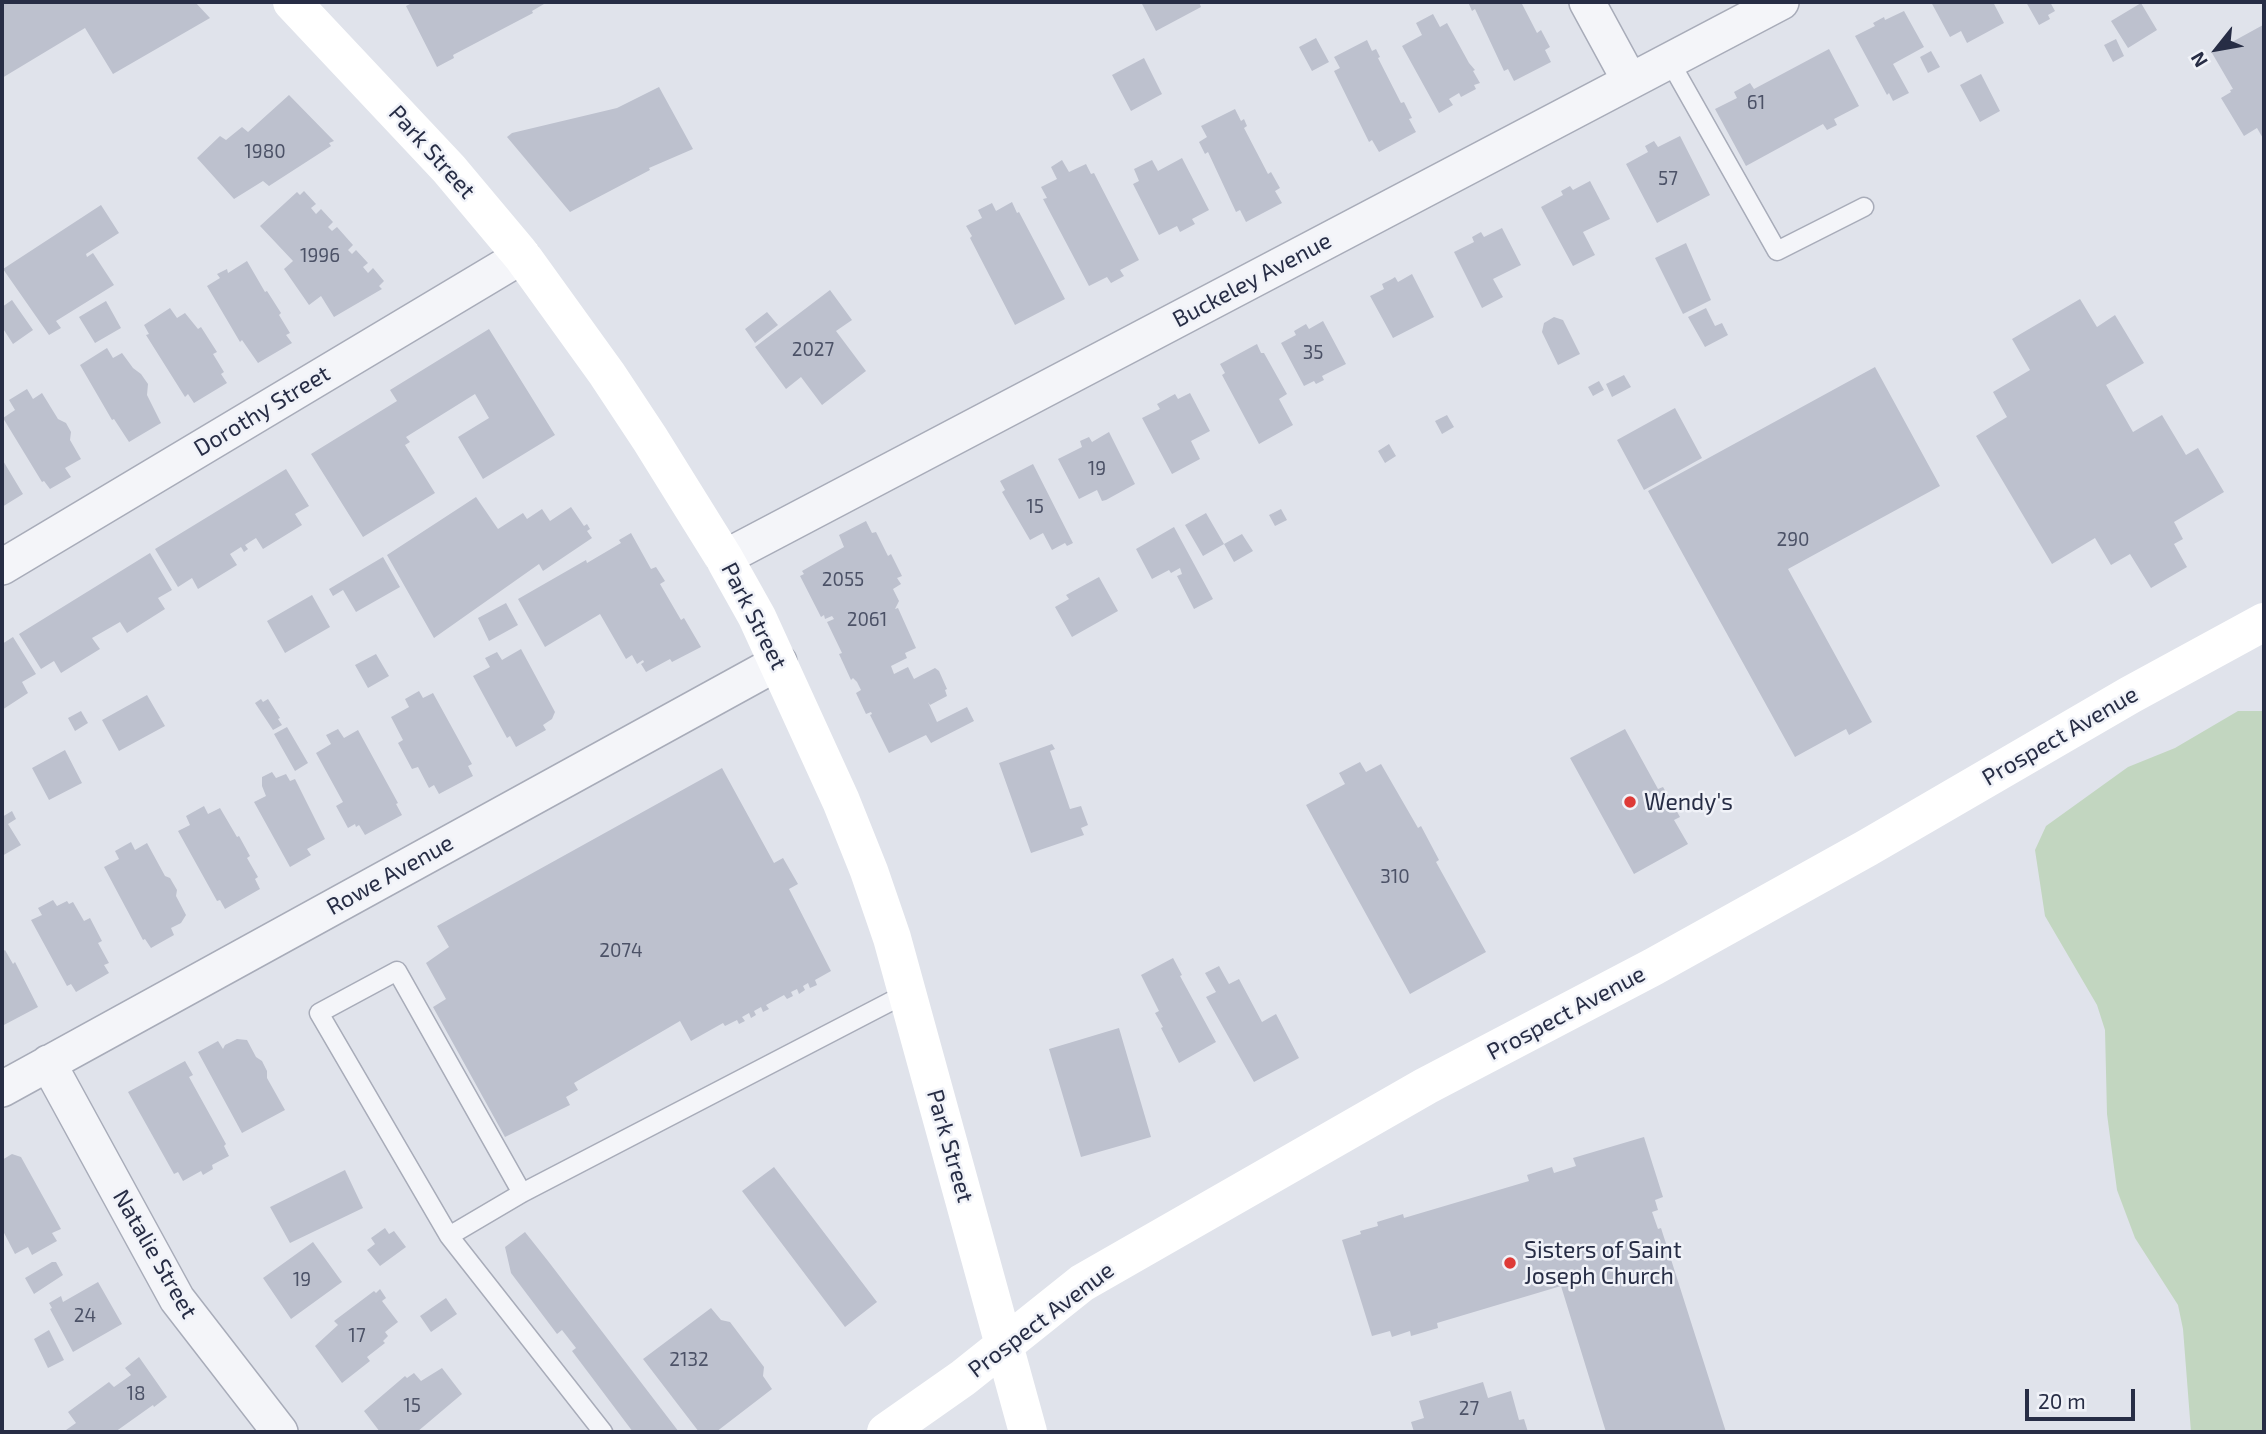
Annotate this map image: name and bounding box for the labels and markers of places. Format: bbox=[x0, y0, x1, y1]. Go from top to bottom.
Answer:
place label: Wendy's bbox=[1644, 788, 1733, 816]
marker: Wendy's bbox=[1622, 794, 1638, 810]
place label: Sisters of Saint Joseph Church bbox=[1524, 1236, 1682, 1290]
marker: Sisters of Saint Joseph Church bbox=[1502, 1255, 1518, 1271]

